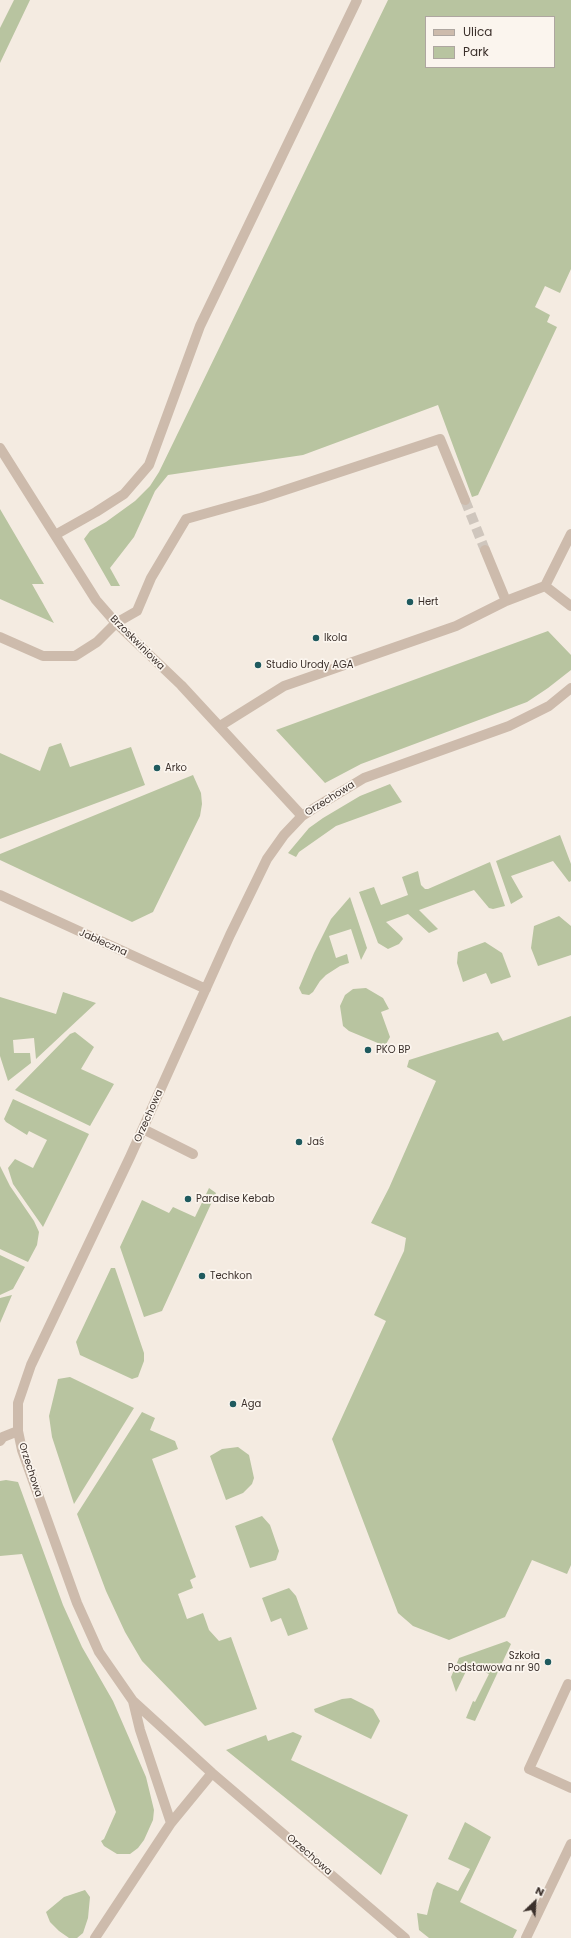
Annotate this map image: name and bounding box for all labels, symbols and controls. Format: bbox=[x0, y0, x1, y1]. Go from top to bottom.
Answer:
legend bbox=[425, 16, 555, 68]
text: Ulica bbox=[463, 23, 492, 40]
text: Park bbox=[463, 43, 489, 60]
place label: Hert bbox=[418, 596, 438, 608]
marker: Hert bbox=[405, 597, 415, 607]
street label: Brzoskwiniowa bbox=[107, 613, 167, 673]
place label: Ikola bbox=[324, 632, 347, 644]
marker: Ikola bbox=[311, 633, 321, 643]
place label: Studio Urody AGA bbox=[266, 659, 353, 671]
marker: Studio Urody AGA bbox=[253, 660, 263, 670]
place label: Arko bbox=[165, 762, 187, 774]
marker: Arko bbox=[152, 763, 162, 773]
street label: Orzechowa bbox=[303, 779, 357, 819]
street label: Jabłeczna bbox=[77, 927, 129, 959]
place label: PKO BP bbox=[376, 1044, 410, 1056]
marker: PKO BP bbox=[363, 1045, 373, 1055]
street label: Orzechowa bbox=[132, 1088, 166, 1144]
place label: Jaś bbox=[307, 1136, 324, 1148]
marker: Jaś bbox=[294, 1137, 304, 1147]
place label: Paradise Kebab bbox=[196, 1193, 275, 1205]
marker: Paradise Kebab bbox=[183, 1194, 193, 1204]
place label: Techkon bbox=[210, 1270, 252, 1282]
marker: Techkon bbox=[197, 1271, 207, 1281]
place label: Aga bbox=[241, 1398, 261, 1410]
marker: Aga bbox=[228, 1399, 238, 1409]
street label: Orzechowa bbox=[16, 1441, 44, 1499]
place label: Szkoła Podstawowa nr 90 bbox=[448, 1650, 540, 1674]
marker: Szkoła Podstawowa nr 90 bbox=[543, 1657, 553, 1667]
street label: Orzechowa bbox=[284, 1832, 334, 1878]
north arrow bbox=[515, 1882, 555, 1922]
text: N bbox=[533, 1882, 547, 1900]

